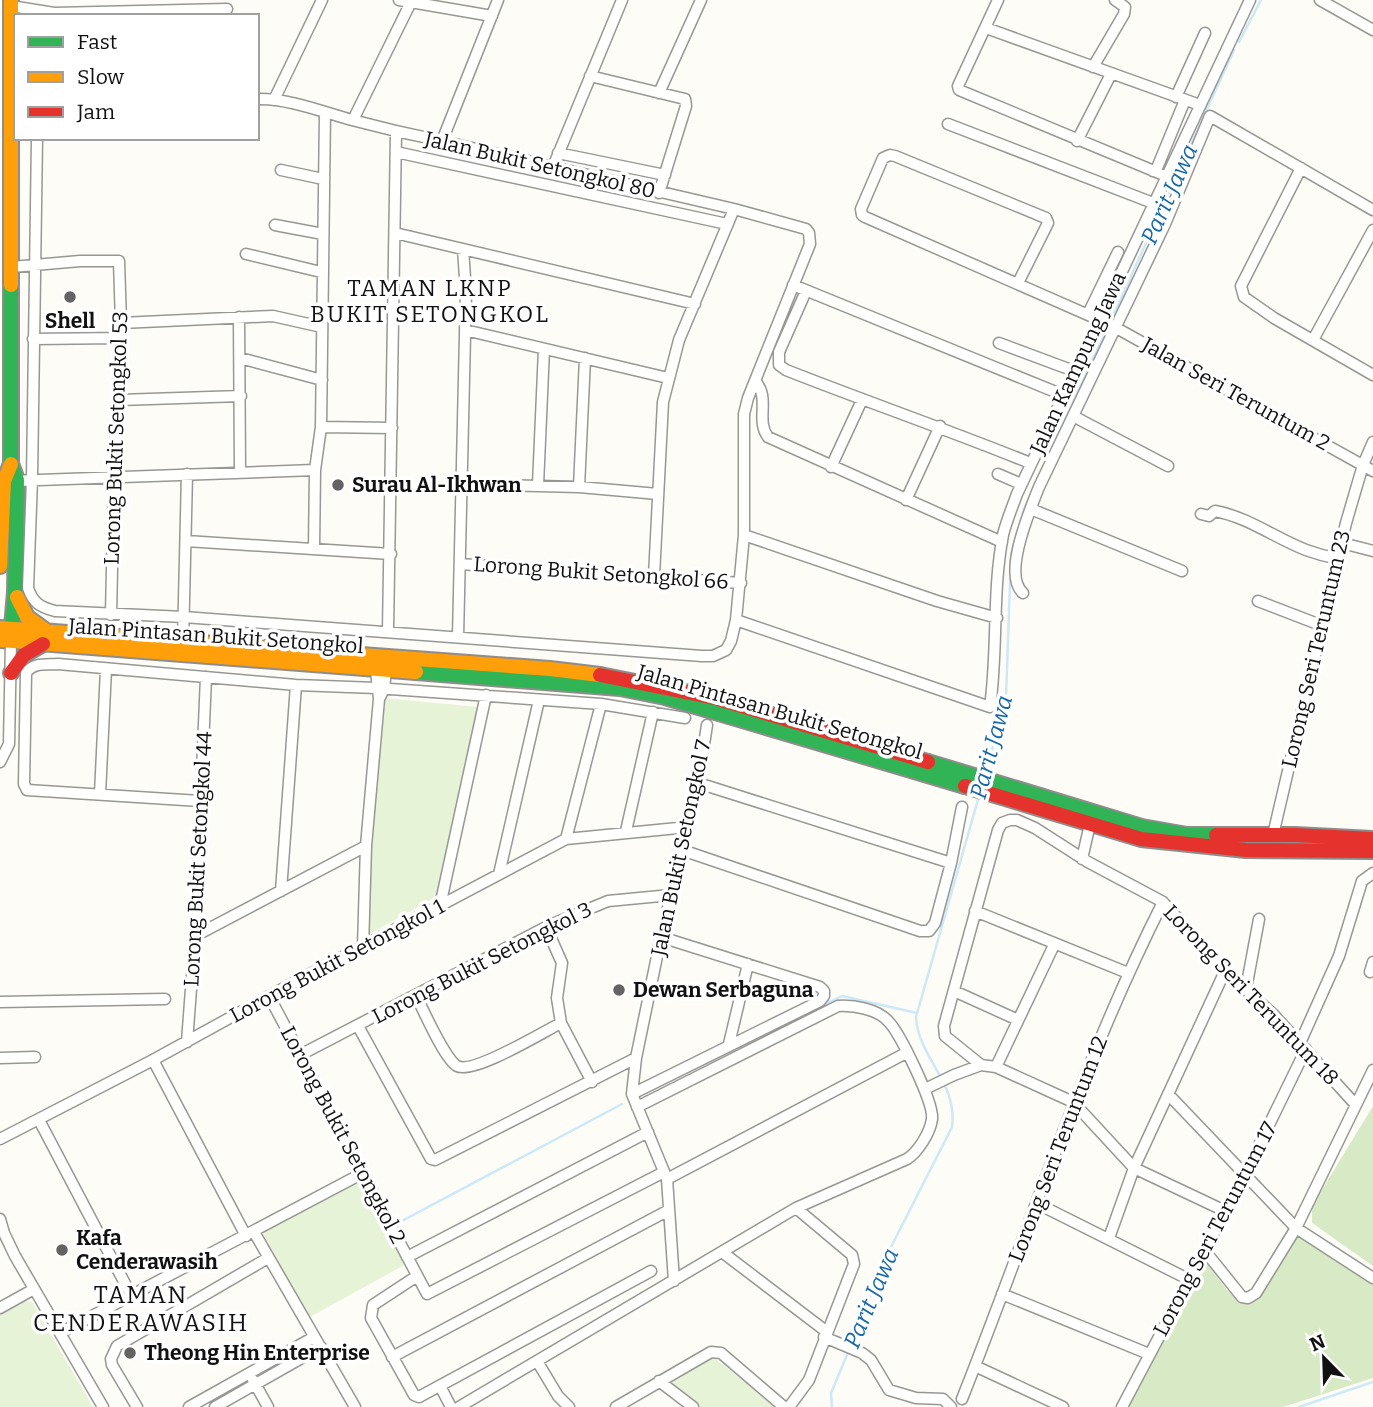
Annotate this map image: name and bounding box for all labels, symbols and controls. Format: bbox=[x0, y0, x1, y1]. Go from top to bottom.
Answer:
legend bbox=[14, 14, 259, 140]
text: Fast bbox=[77, 29, 118, 55]
text: Slow bbox=[77, 64, 124, 90]
text: Jam bbox=[76, 99, 115, 125]
street label: Jalan Bukit Setongkol 80 bbox=[421, 126, 658, 204]
water label: Parit Jawa bbox=[1135, 140, 1203, 248]
street label: Jalan Kampung Jawa bbox=[1024, 267, 1132, 459]
district label: TAMAN LKNP BUKIT SETONGKOL bbox=[310, 274, 550, 328]
marker: Shell bbox=[62, 289, 78, 305]
place label: Shell bbox=[45, 308, 96, 334]
street label: Lorong Bukit Setongkol 53 bbox=[99, 311, 133, 565]
street label: Jalan Seri Teruntum 2 bbox=[1137, 331, 1334, 456]
place label: Surau Al-Ikhwan bbox=[352, 472, 522, 498]
marker: Surau Al-Ikhwan bbox=[330, 477, 346, 493]
street label: Lorong Seri Teruntum 23 bbox=[1276, 528, 1356, 770]
street label: Lorong Bukit Setongkol 66 bbox=[473, 551, 729, 595]
street label: Jalan Pintasan Bukit Setongkol bbox=[67, 613, 364, 659]
street label: Jalan Pintasan Bukit Setongkol bbox=[633, 658, 926, 765]
water label: Parit Jawa bbox=[964, 692, 1018, 802]
street label: Lorong Bukit Setongkol 44 bbox=[178, 731, 218, 987]
street label: Jalan Bukit Setongkol 7 bbox=[645, 737, 717, 960]
street label: Lorong Bukit Setongkol 1 bbox=[225, 893, 449, 1029]
street label: Lorong Bukit Setongkol 3 bbox=[368, 896, 596, 1030]
street label: Lorong Seri Teruntum 18 bbox=[1158, 899, 1344, 1091]
place label: Dewan Serbaguna bbox=[633, 977, 814, 1003]
marker: Dewan Serbaguna bbox=[611, 982, 627, 998]
street label: Lorong Bukit Setongkol 2 bbox=[275, 1022, 411, 1248]
street label: Lorong Seri Teruntum 12 bbox=[1003, 1032, 1113, 1266]
street label: Lorong Seri Teruntum 17 bbox=[1147, 1117, 1283, 1340]
place label: Kafa Cenderawasih bbox=[76, 1225, 218, 1275]
marker: Kafa Cenderawasih bbox=[54, 1242, 70, 1258]
water label: Parit Jawa bbox=[837, 1244, 905, 1352]
district label: TAMAN CENDERAWASIH bbox=[33, 1281, 249, 1337]
north arrow bbox=[1289, 1323, 1359, 1393]
text: N bbox=[1306, 1329, 1329, 1356]
place label: Theong Hin Enterprise bbox=[144, 1340, 370, 1366]
marker: Theong Hin Enterprise bbox=[122, 1345, 138, 1361]

